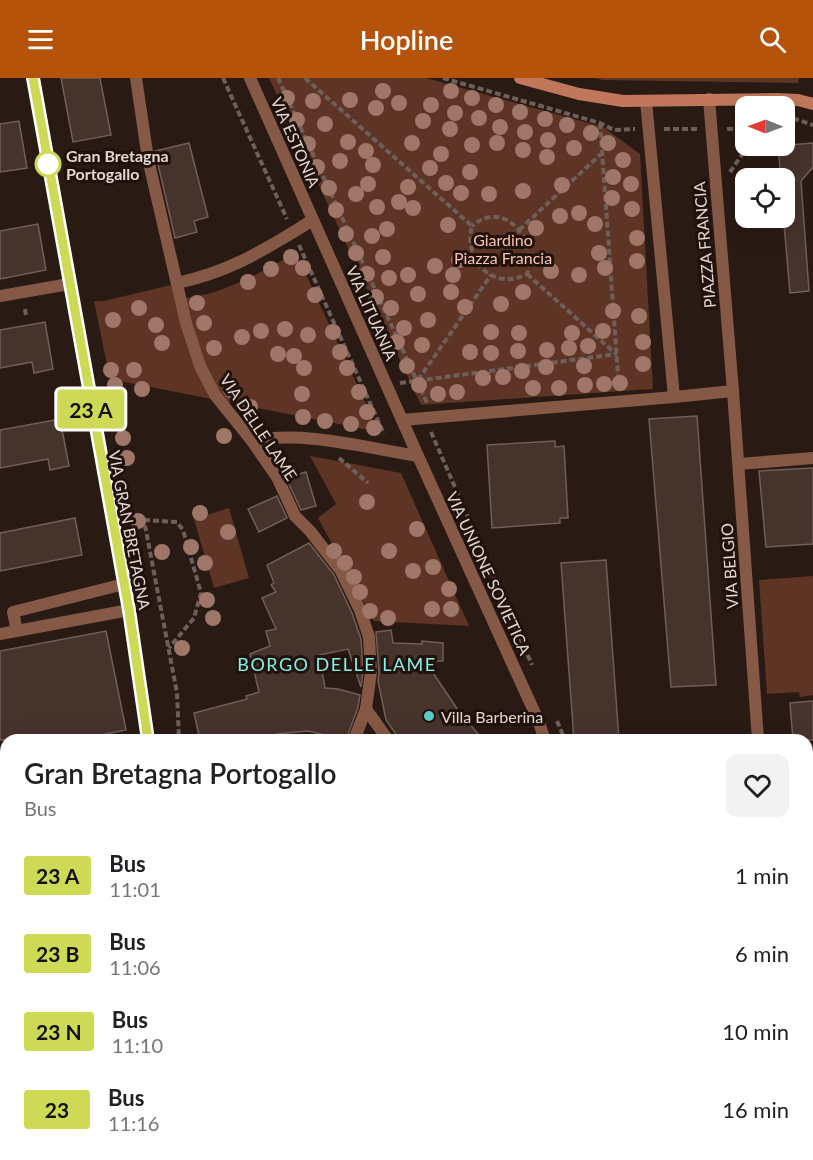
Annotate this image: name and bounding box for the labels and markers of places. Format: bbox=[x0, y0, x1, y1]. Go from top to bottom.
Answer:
place label: Gran Bretagna Portogallo bbox=[66, 146, 169, 183]
marker: Gran Bretagna Portogallo bbox=[35, 151, 61, 177]
place label: Villa Barberina bbox=[441, 707, 543, 726]
marker: Villa Barberina bbox=[422, 709, 436, 723]

